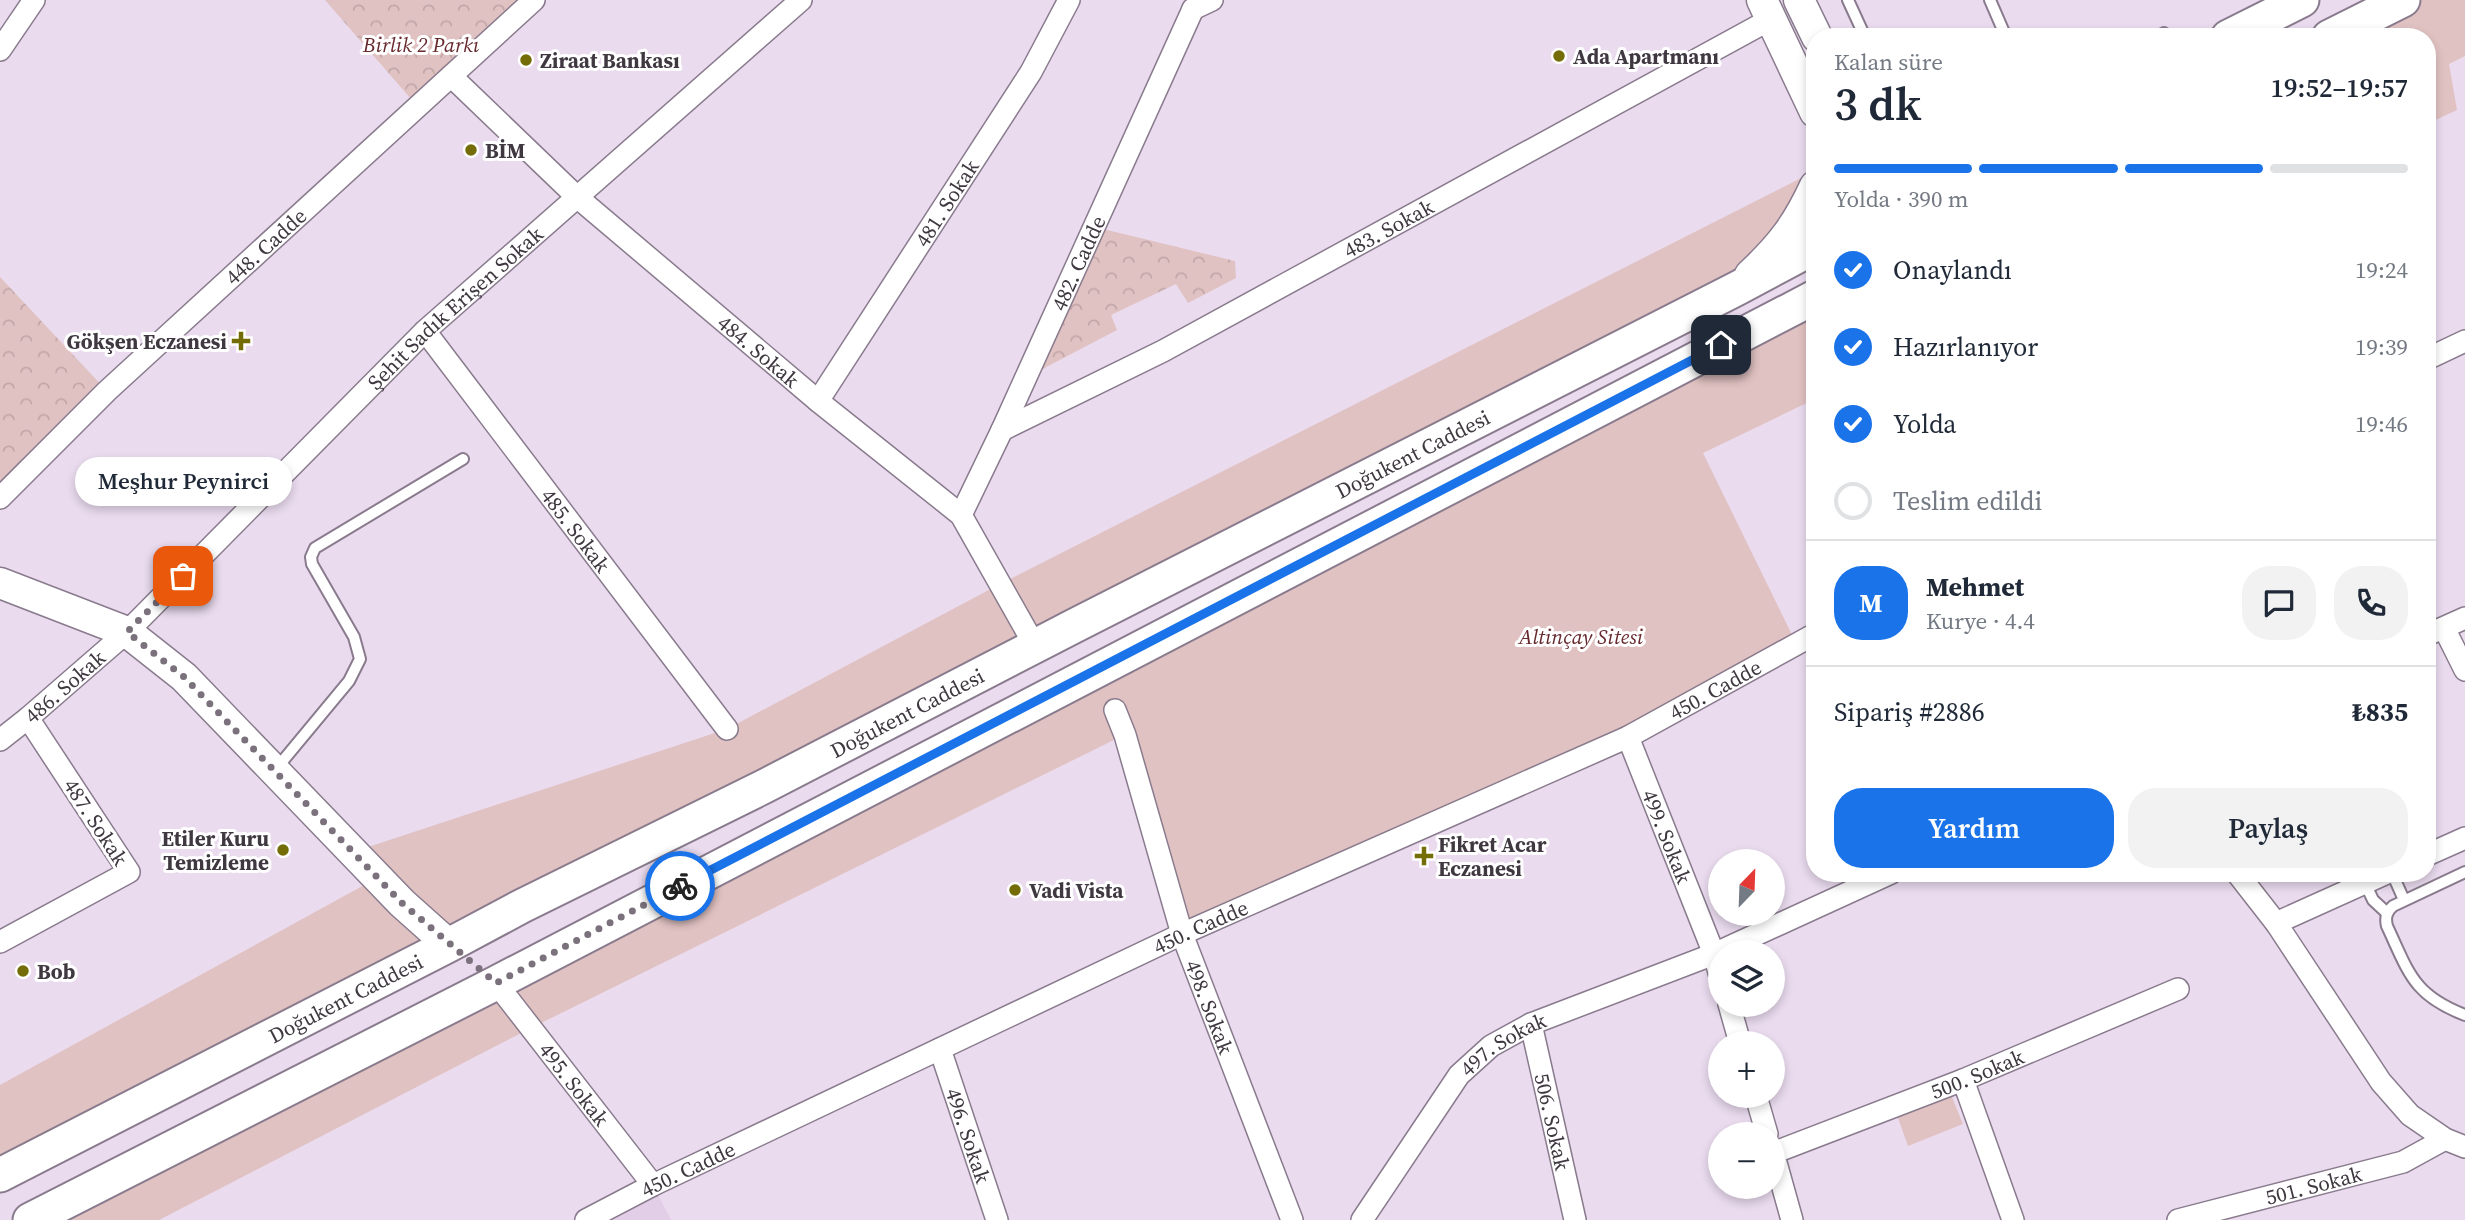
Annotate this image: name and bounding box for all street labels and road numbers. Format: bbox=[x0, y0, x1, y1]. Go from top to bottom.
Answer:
street label: 481. Sokak bbox=[907, 153, 985, 252]
street label: 483. Sokak bbox=[1338, 191, 1439, 264]
street label: 448. Cadde bbox=[218, 201, 312, 291]
street label: 482. Cadde bbox=[1044, 211, 1112, 315]
street label: Şehit Sadık Erişen Sokak bbox=[361, 219, 549, 396]
street label: 484. Sokak bbox=[712, 308, 806, 394]
street label: Doğukent Caddesi bbox=[1330, 402, 1495, 505]
street label: 485. Sokak bbox=[535, 482, 618, 579]
street label: 486. Sokak bbox=[18, 643, 112, 730]
street label: 450. Cadde bbox=[1664, 652, 1766, 726]
street label: Doğukent Caddesi bbox=[825, 661, 989, 764]
street label: 487. Sokak bbox=[57, 773, 135, 872]
street label: 499. Sokak bbox=[1636, 785, 1699, 888]
street label: 450. Cadde bbox=[1148, 892, 1252, 960]
street label: Doğukent Caddesi bbox=[263, 947, 427, 1050]
street label: 498. Sokak bbox=[1179, 956, 1241, 1059]
street label: 497. Sokak bbox=[1453, 1005, 1551, 1082]
street label: 495. Sokak bbox=[533, 1036, 617, 1132]
street label: 500. Sokak bbox=[1926, 1041, 2029, 1106]
street label: 506. Sokak bbox=[1528, 1070, 1578, 1173]
street label: 496. Sokak bbox=[939, 1084, 998, 1187]
street label: 450. Cadde bbox=[635, 1134, 740, 1204]
street label: 501. Sokak bbox=[2262, 1159, 2365, 1211]

